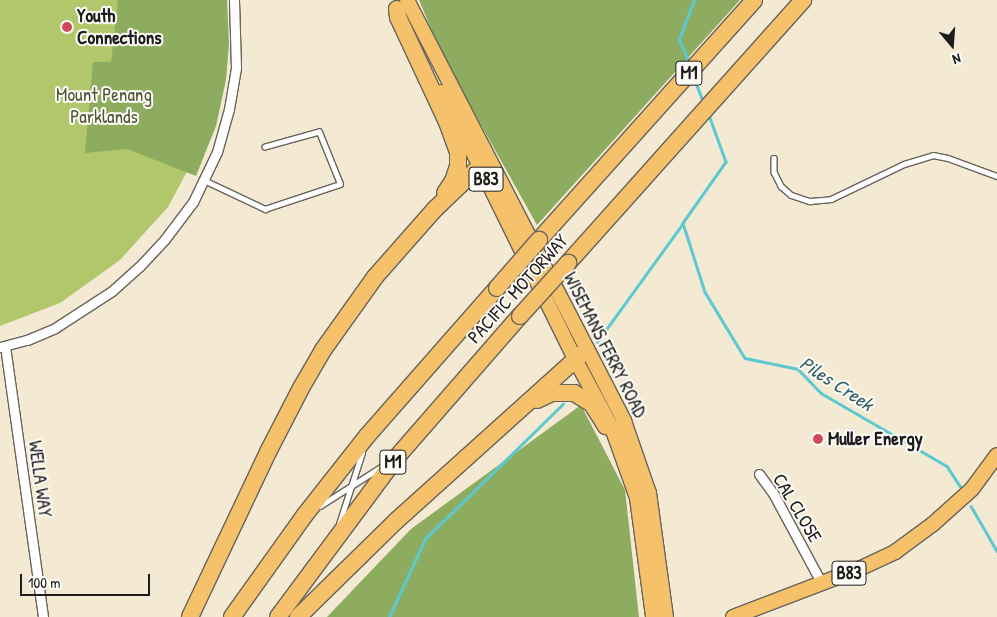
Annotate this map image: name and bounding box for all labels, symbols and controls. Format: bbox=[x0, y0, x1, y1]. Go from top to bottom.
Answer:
place label: Youth Connections bbox=[77, 5, 162, 49]
north arrow bbox=[927, 20, 977, 70]
marker: Youth Connections bbox=[61, 21, 73, 33]
text: N bbox=[950, 50, 963, 70]
road number: M1 bbox=[675, 58, 703, 88]
park label: Mount Penang Parklands bbox=[56, 84, 152, 128]
road number: B83 bbox=[468, 163, 504, 194]
street label: PACIFIC MOTORWAY bbox=[463, 230, 573, 348]
street label: WISEMANS FERRY ROAD bbox=[559, 269, 651, 421]
water label: Piles Creek bbox=[796, 350, 878, 416]
place label: Muller Energy bbox=[828, 428, 923, 450]
marker: Muller Energy bbox=[812, 433, 824, 445]
street label: WELLA WAY bbox=[23, 439, 57, 519]
road number: M1 bbox=[379, 447, 407, 478]
street label: CAL CLOSE bbox=[768, 469, 826, 547]
road number: B83 bbox=[832, 558, 866, 588]
scale bar bbox=[22, 564, 152, 596]
text: 100 m bbox=[28, 572, 61, 593]

